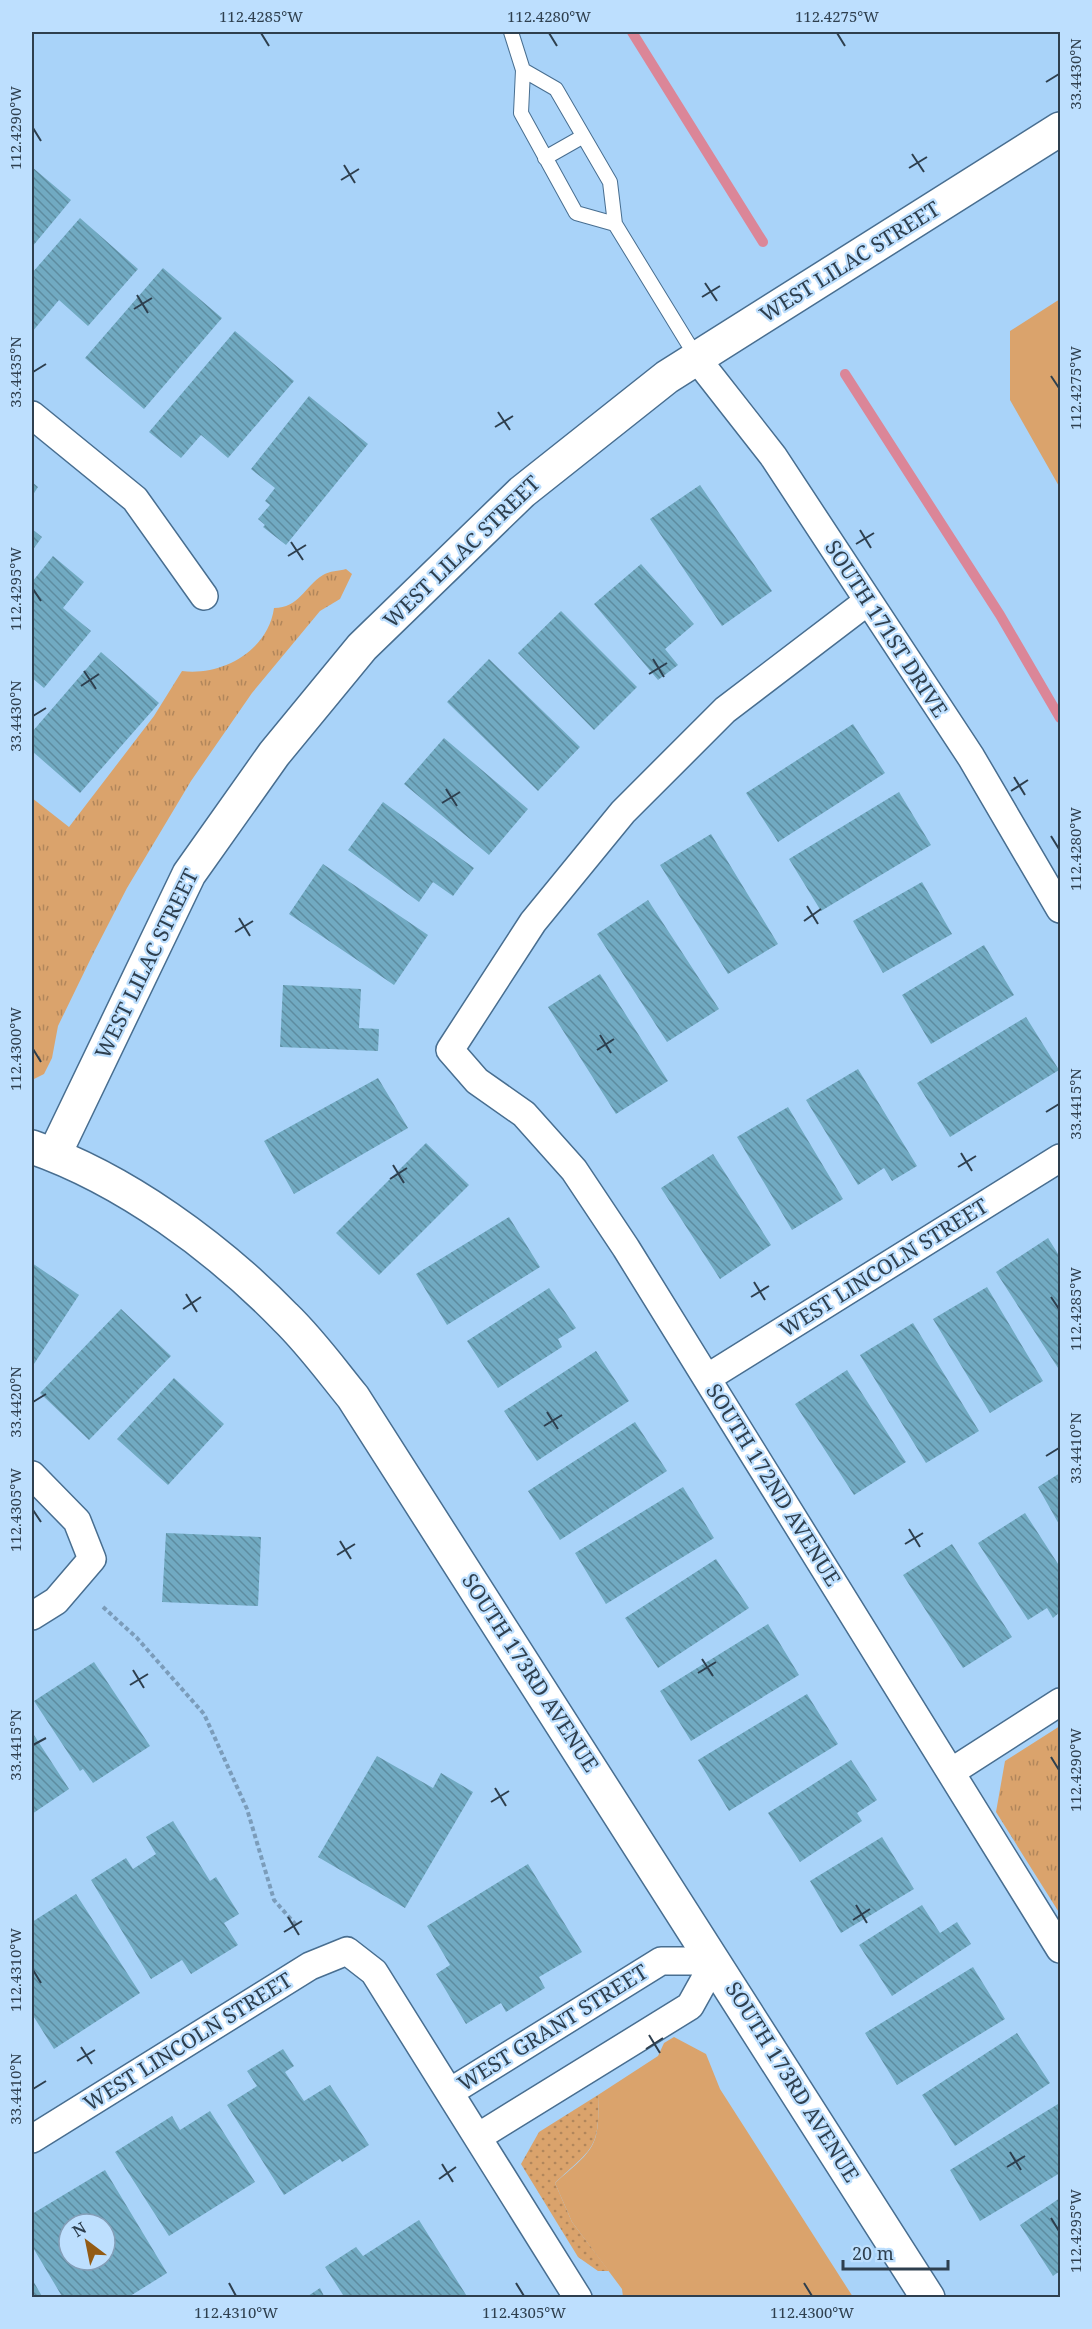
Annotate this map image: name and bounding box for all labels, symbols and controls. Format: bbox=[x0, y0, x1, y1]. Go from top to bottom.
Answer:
text: 112.4285°W bbox=[219, 6, 303, 26]
text: 112.4280°W bbox=[507, 6, 591, 26]
text: 112.4275°W bbox=[795, 6, 879, 26]
text: 33.4430°N bbox=[1065, 38, 1085, 110]
text: 112.4290°W bbox=[5, 86, 25, 170]
street label: WEST LILAC STREET bbox=[754, 194, 945, 328]
text: 33.4435°N bbox=[5, 336, 25, 408]
text: 112.4275°W bbox=[1065, 346, 1085, 430]
street label: WEST LILAC STREET bbox=[377, 469, 546, 633]
street label: SOUTH 171ST DRIVE bbox=[819, 535, 955, 722]
text: 112.4295°W bbox=[5, 547, 25, 631]
text: 33.4430°N bbox=[5, 680, 25, 752]
text: 112.4280°W bbox=[1065, 807, 1085, 891]
street label: WEST LILAC STREET bbox=[88, 864, 204, 1063]
text: 112.4300°W bbox=[5, 1007, 25, 1091]
text: 33.4415°N bbox=[1065, 1068, 1085, 1140]
street label: WEST LINCOLN STREET bbox=[774, 1191, 993, 1343]
text: 112.4285°W bbox=[1065, 1267, 1085, 1351]
text: 33.4420°N bbox=[5, 1366, 25, 1438]
street label: SOUTH 172ND AVENUE bbox=[700, 1378, 848, 1591]
text: 33.4410°N bbox=[1065, 1412, 1085, 1484]
text: 112.4305°W bbox=[5, 1468, 25, 1552]
street label: SOUTH 173RD AVENUE bbox=[456, 1568, 606, 1777]
text: 33.4415°N bbox=[5, 1709, 25, 1781]
text: 112.4290°W bbox=[1065, 1728, 1085, 1812]
text: 112.4310°W bbox=[5, 1928, 25, 2012]
street label: WEST GRANT STREET bbox=[452, 1957, 653, 2097]
street label: WEST LINCOLN STREET bbox=[78, 1965, 297, 2117]
street label: SOUTH 173RD AVENUE bbox=[720, 1976, 866, 2187]
text: 33.4410°N bbox=[5, 2053, 25, 2125]
text: 112.4295°W bbox=[1065, 2189, 1085, 2273]
north arrow bbox=[57, 2212, 117, 2272]
text: N bbox=[68, 2216, 91, 2242]
scale bar bbox=[843, 2233, 948, 2271]
text: 20 m bbox=[852, 2241, 894, 2265]
text: 112.4310°W bbox=[194, 2302, 278, 2322]
text: 112.4305°W bbox=[482, 2302, 566, 2322]
text: 112.4300°W bbox=[770, 2302, 854, 2322]

